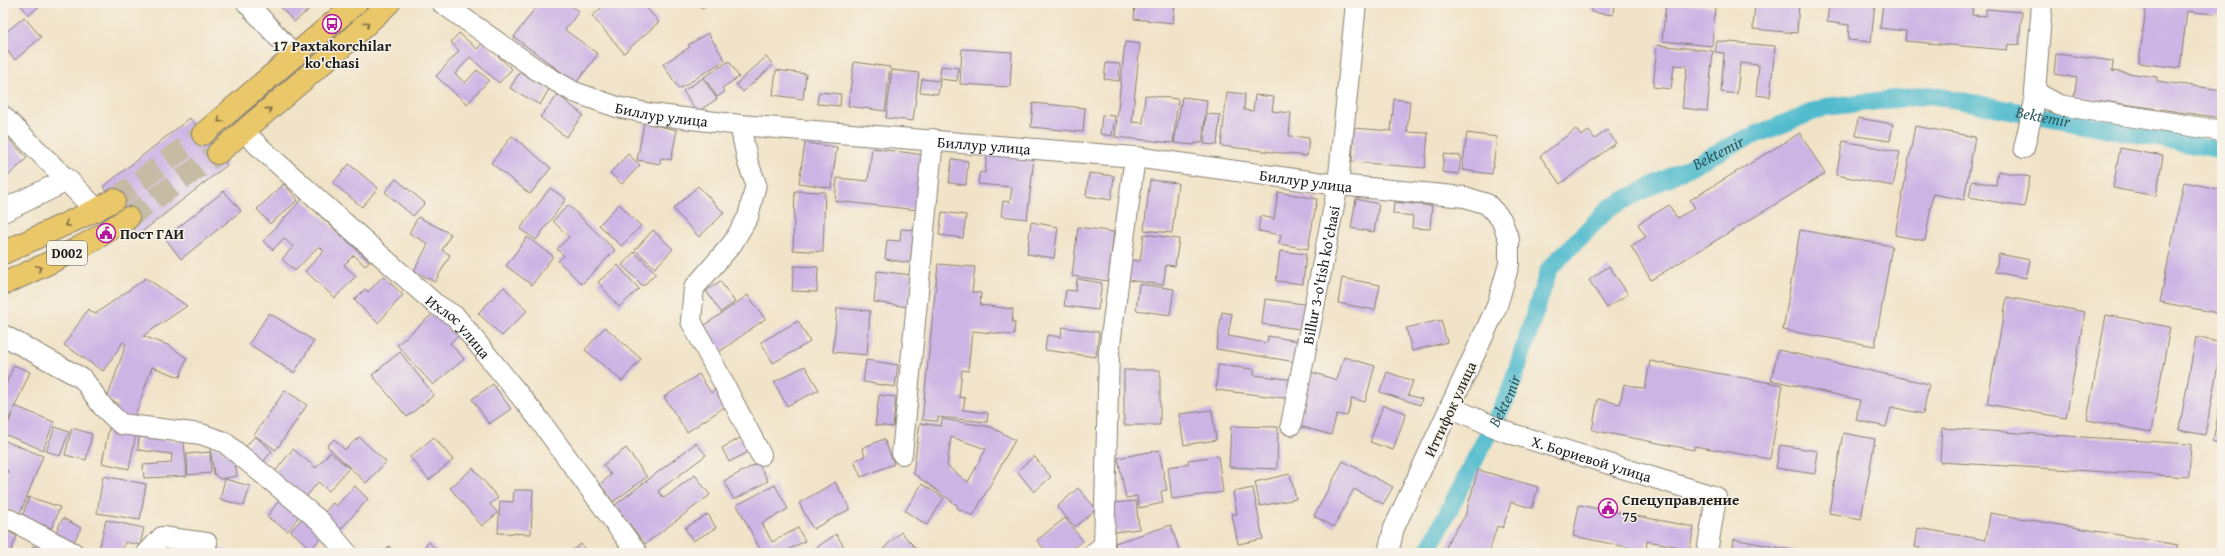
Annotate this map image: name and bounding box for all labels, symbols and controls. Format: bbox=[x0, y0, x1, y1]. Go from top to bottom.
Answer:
bus stop icon: 17 Paxtakorchilar ko'chasi bbox=[321, 13, 343, 35]
one-way arrow bbox=[362, 21, 370, 29]
place label: 17 Paxtakorchilar ko'chasi bbox=[273, 35, 392, 73]
street label: Биллур улица bbox=[613, 96, 710, 132]
water label: Bektemir bbox=[2013, 99, 2073, 133]
one-way arrow bbox=[265, 108, 272, 115]
one-way arrow bbox=[217, 115, 225, 122]
water label: Bektemir bbox=[1687, 129, 1749, 176]
street label: Биллур улица bbox=[937, 131, 1032, 159]
street label: Биллур улица bbox=[1258, 164, 1354, 197]
street label: Billur 3-o'tish ko'chasi bbox=[1297, 204, 1344, 346]
one-way arrow bbox=[63, 219, 71, 227]
public building icon: Пост ГАИ bbox=[95, 222, 117, 244]
place label: Пост ГАИ bbox=[120, 223, 185, 244]
road number: D002 bbox=[47, 241, 87, 265]
one-way arrow bbox=[34, 265, 42, 273]
street label: Ихлос улица bbox=[421, 290, 496, 363]
street label: Иттифок улица bbox=[1419, 357, 1482, 460]
water label: Bektemir bbox=[1481, 371, 1527, 432]
street label: Х. Бориевой улица bbox=[1529, 430, 1655, 487]
place label: Спецуправление 75 bbox=[1622, 489, 1739, 527]
public building icon: Спецуправление 75 bbox=[1597, 497, 1619, 519]

